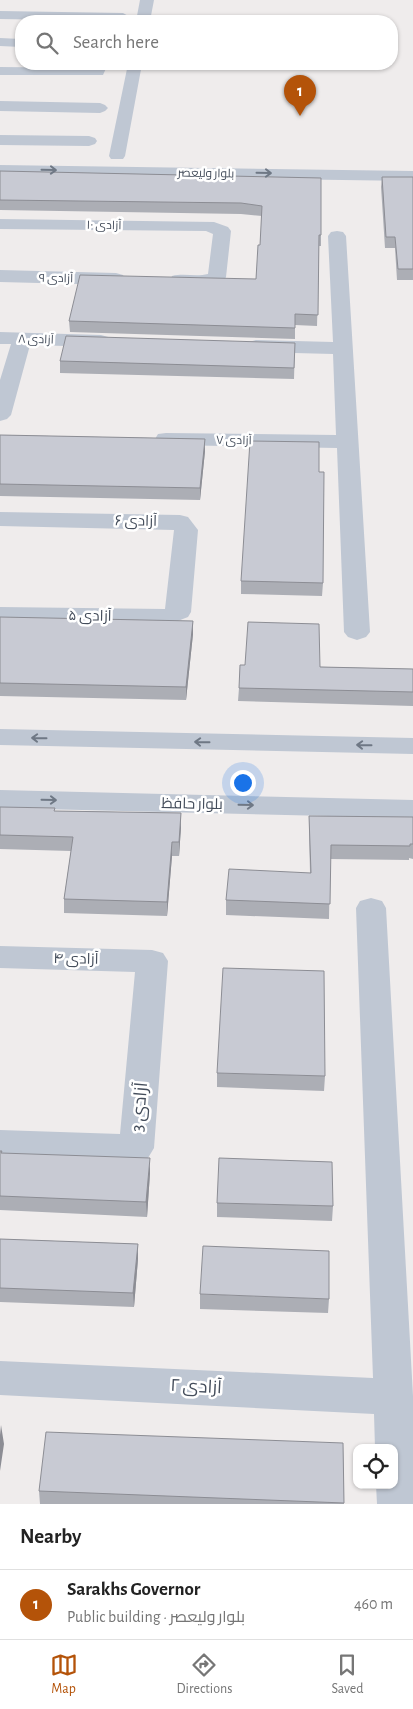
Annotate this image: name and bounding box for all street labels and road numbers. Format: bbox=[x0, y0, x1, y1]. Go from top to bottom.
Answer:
street label: بلوار ولیعصر bbox=[177, 166, 234, 180]
street label: آزادی ۱۰ bbox=[86, 218, 122, 232]
street label: آزادی ۹ bbox=[39, 271, 74, 285]
street label: آزادی ۸ bbox=[18, 331, 55, 347]
street label: آزادی ۷ bbox=[216, 433, 253, 447]
street label: آزادی ۶ bbox=[115, 512, 157, 531]
street label: آزادی ۵ bbox=[68, 607, 112, 626]
street label: بلوار حافظ bbox=[161, 796, 223, 813]
street label: آزادی ۴ bbox=[53, 950, 99, 969]
street label: آزادی 3 bbox=[127, 1081, 152, 1133]
street label: آزادی ۲ bbox=[170, 1375, 223, 1398]

